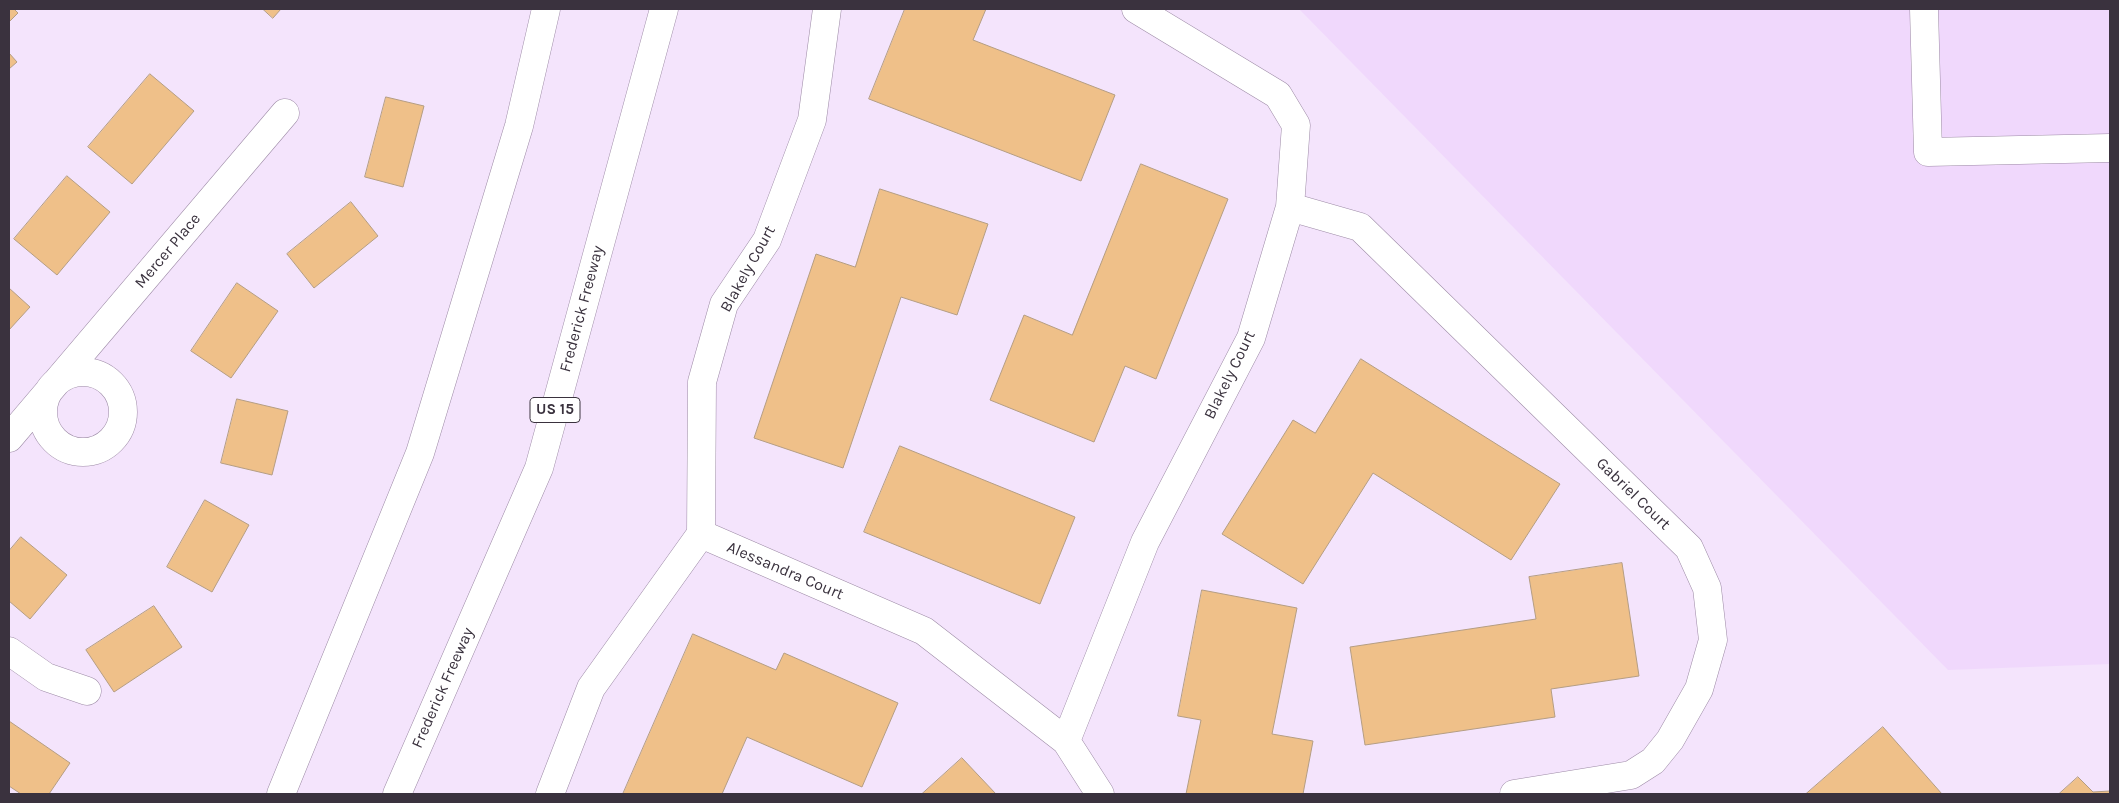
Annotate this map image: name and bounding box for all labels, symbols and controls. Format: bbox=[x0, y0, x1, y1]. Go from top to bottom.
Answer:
street label: Mercer Place bbox=[131, 210, 205, 292]
street label: Blakely Court bbox=[716, 222, 780, 316]
street label: Frederick Freeway bbox=[556, 244, 608, 374]
street label: Blakely Court bbox=[1200, 328, 1260, 422]
road number: US 15 bbox=[530, 398, 580, 422]
street label: Gabriel Court bbox=[1592, 454, 1674, 534]
street label: Alessandra Court bbox=[724, 538, 846, 604]
street label: Frederick Freeway bbox=[408, 625, 478, 751]

